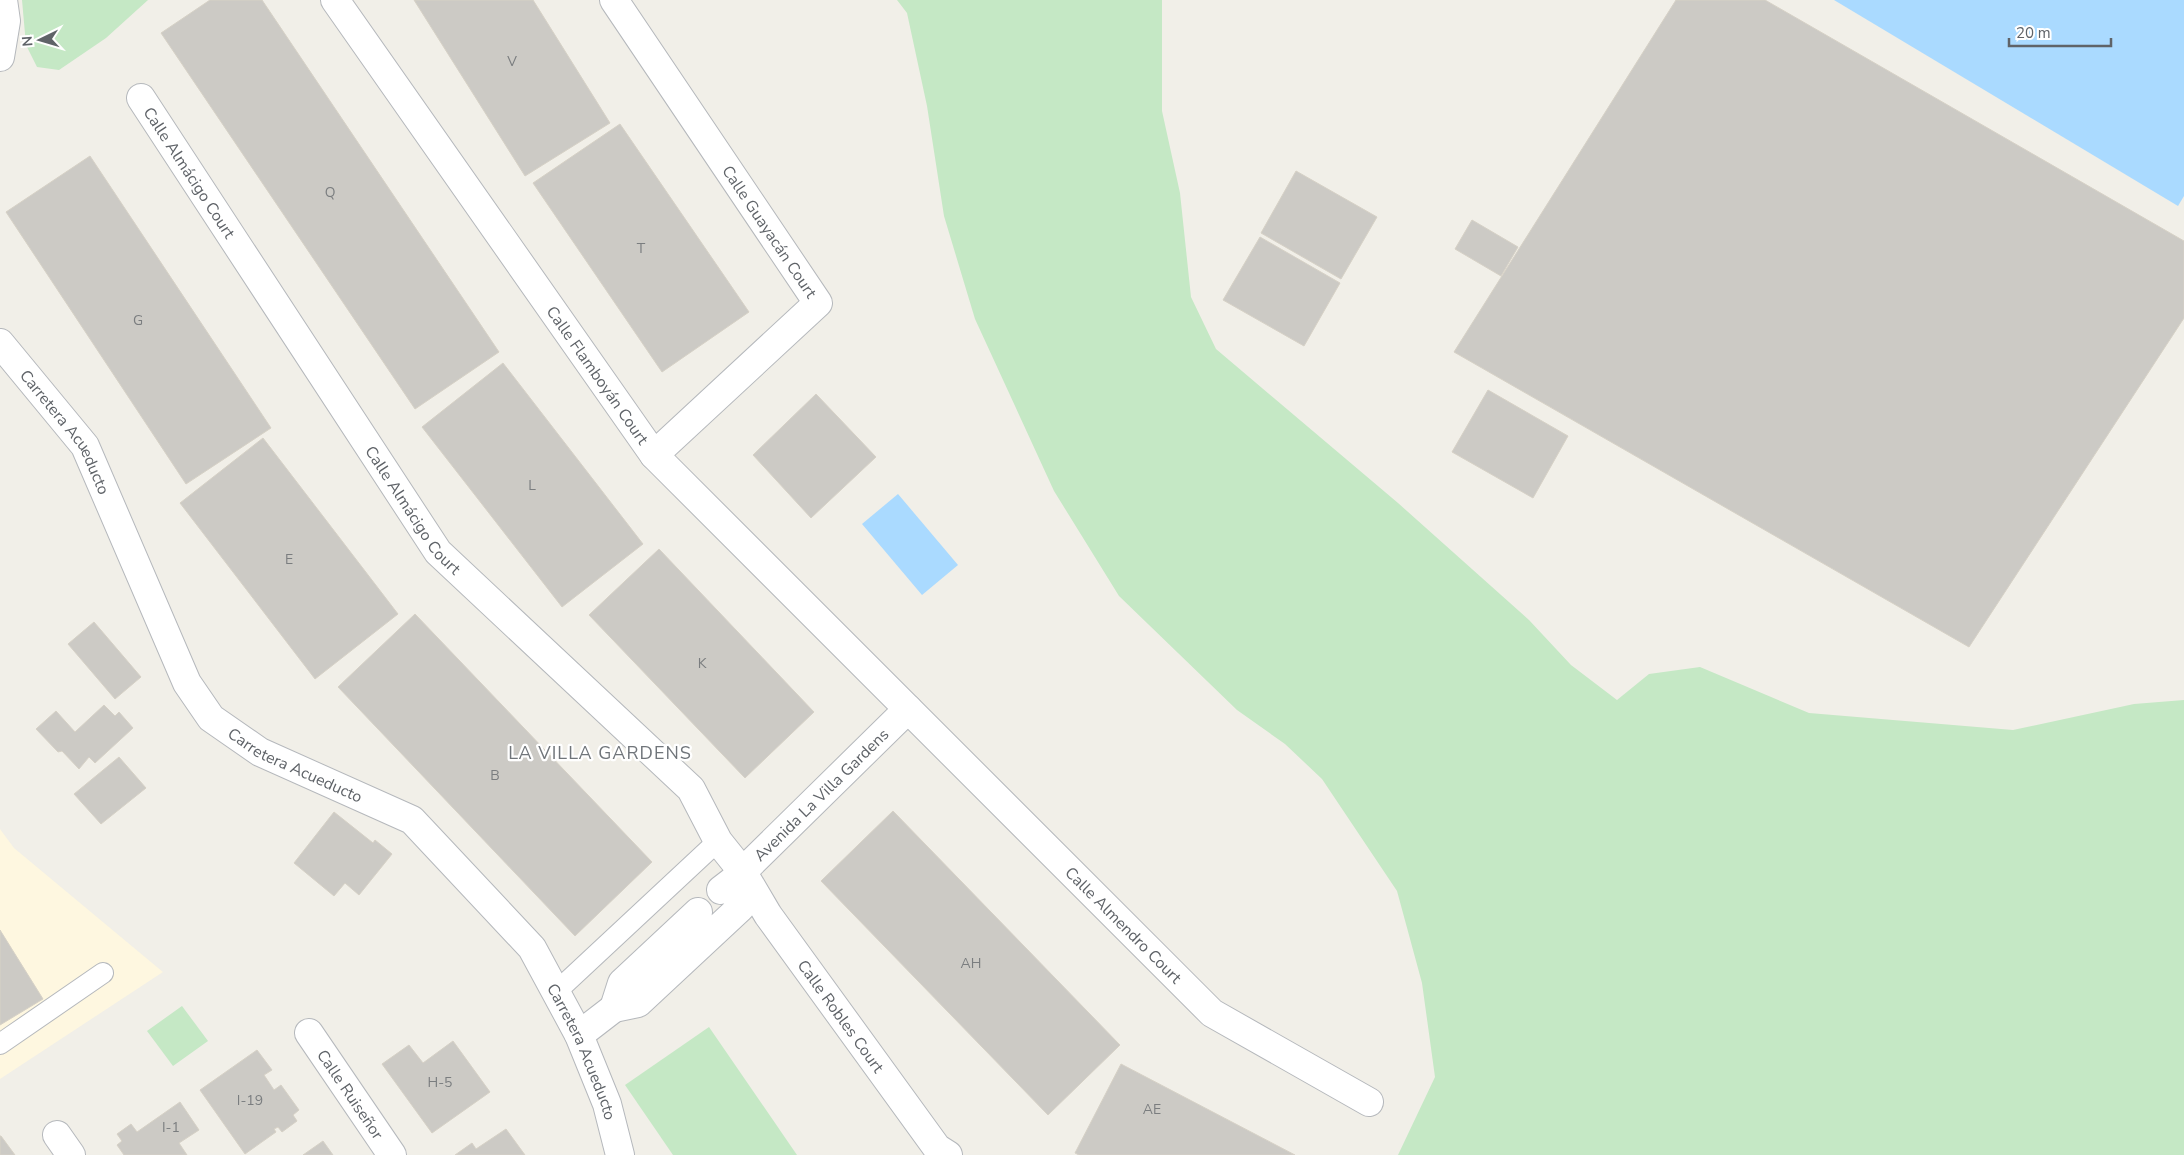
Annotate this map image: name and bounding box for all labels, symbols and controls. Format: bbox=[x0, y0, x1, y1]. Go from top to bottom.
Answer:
north arrow bbox=[15, 15, 65, 65]
scale bar bbox=[2009, 15, 2112, 47]
text: 20 m bbox=[2016, 23, 2051, 43]
text: N bbox=[18, 35, 37, 47]
house number: V bbox=[506, 52, 517, 71]
street label: Calle Almácigo Court bbox=[138, 103, 240, 243]
street label: Calle Guayacán Court bbox=[716, 161, 822, 303]
house number: Q bbox=[325, 183, 335, 202]
house number: T bbox=[637, 239, 646, 258]
street label: Calle Flamboyán Court bbox=[541, 302, 654, 450]
house number: G bbox=[133, 311, 143, 330]
street label: Carretera Acueducto bbox=[14, 365, 115, 498]
street label: Calle Almácigo Court bbox=[359, 442, 466, 580]
house number: L bbox=[528, 476, 536, 495]
house number: E bbox=[285, 550, 293, 569]
house number: K bbox=[698, 654, 707, 673]
street label: Carretera Acueducto bbox=[223, 723, 366, 808]
street label: Avenida La Villa Gardens bbox=[749, 724, 894, 867]
district label: LA VILLA GARDENS bbox=[508, 741, 692, 765]
house number: B bbox=[490, 766, 500, 785]
street label: Calle Almendro Court bbox=[1060, 862, 1186, 989]
house number: AH bbox=[961, 954, 981, 973]
street label: Calle Robles Court bbox=[792, 956, 889, 1078]
street label: Carretera Acueducto bbox=[541, 980, 621, 1123]
street label: Calle Ruiseñor bbox=[311, 1045, 388, 1144]
house number: H-5 bbox=[428, 1073, 453, 1092]
house number: I-19 bbox=[237, 1091, 263, 1110]
house number: AE bbox=[1143, 1100, 1161, 1119]
house number: I-1 bbox=[162, 1118, 180, 1137]

